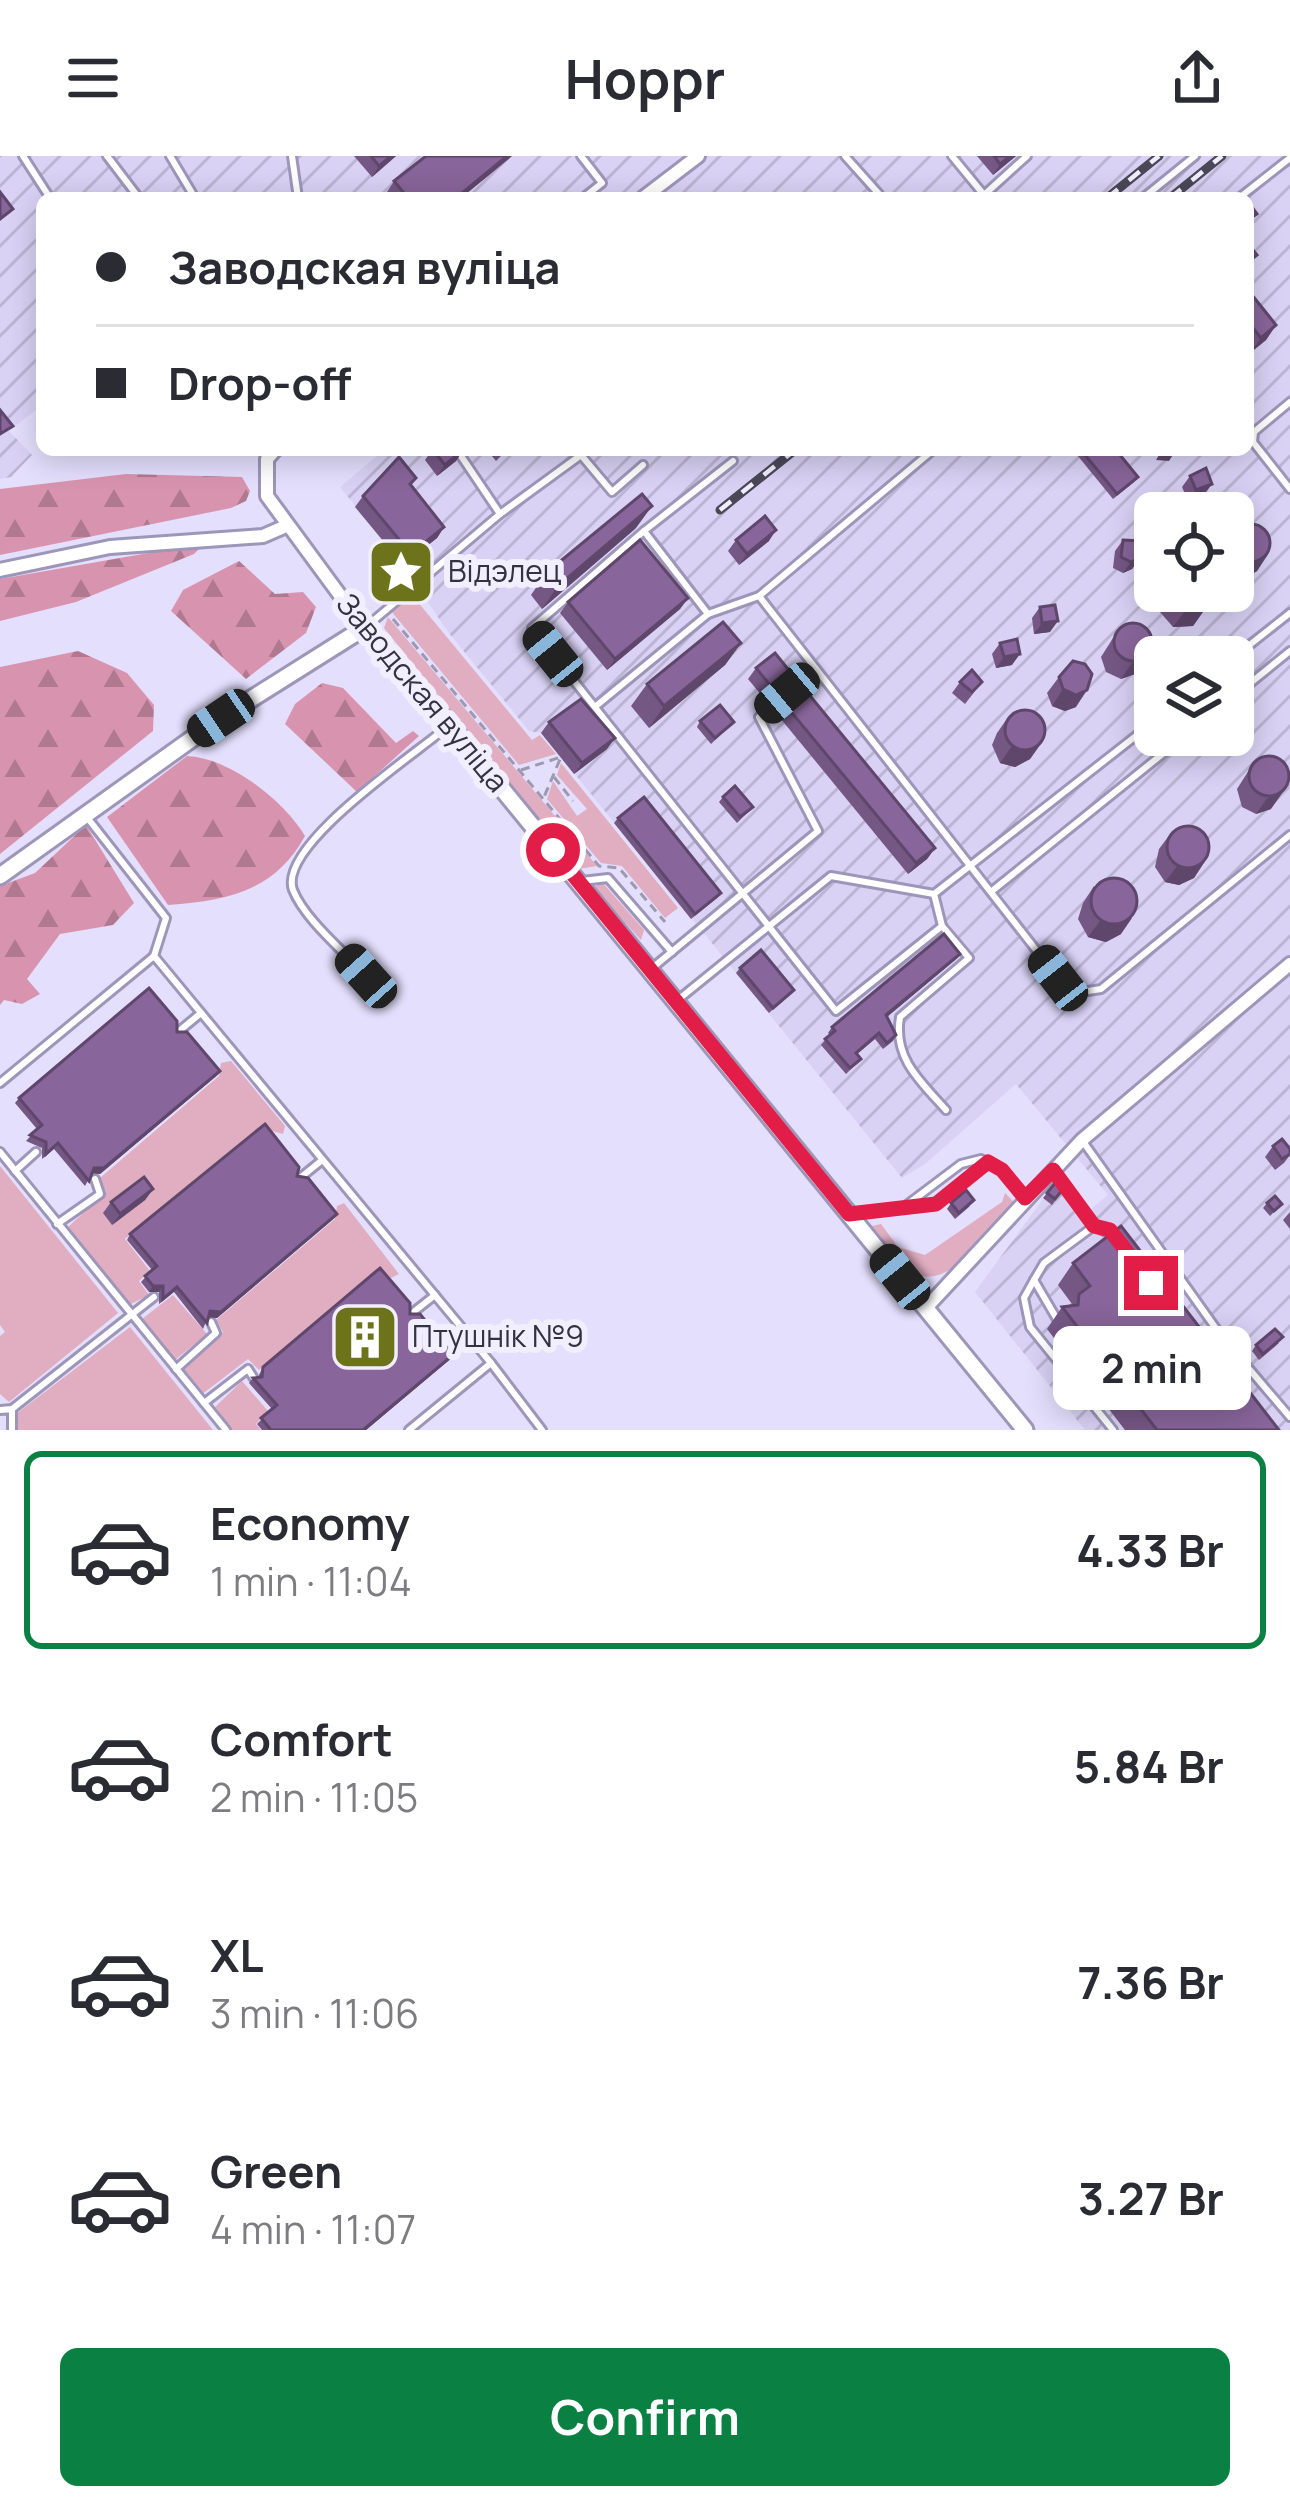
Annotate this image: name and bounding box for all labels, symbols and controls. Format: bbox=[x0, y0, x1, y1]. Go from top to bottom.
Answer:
text: Hoppr bbox=[565, 41, 725, 115]
icon: menu bbox=[60, 45, 126, 111]
icon: share bbox=[1164, 45, 1230, 111]
text: Заводская вуліца bbox=[168, 236, 560, 298]
text: Drop-off bbox=[168, 352, 351, 414]
map controls bbox=[1134, 492, 1254, 756]
button: locate bbox=[1134, 492, 1254, 612]
place icon: Відэлец bbox=[366, 537, 436, 607]
place label: Відэлец bbox=[448, 550, 562, 591]
street label: Заводская вуліца bbox=[328, 584, 518, 800]
car bbox=[516, 615, 590, 693]
button: layers bbox=[1134, 636, 1254, 756]
car bbox=[748, 656, 826, 730]
car bbox=[181, 683, 261, 753]
route start bbox=[526, 823, 580, 877]
car bbox=[329, 937, 403, 1015]
car bbox=[1022, 939, 1094, 1017]
car bbox=[863, 1238, 937, 1316]
route end bbox=[1124, 1256, 1178, 1310]
building icon: Птушнік №9 bbox=[330, 1302, 400, 1372]
place label: Птушнік №9 bbox=[412, 1315, 584, 1356]
callout: 2 min bbox=[1052, 1325, 1250, 1409]
text: 2 min bbox=[1101, 1341, 1203, 1395]
text: Economy bbox=[210, 1492, 410, 1554]
icon: car bbox=[66, 1496, 174, 1604]
text: 4.33 Br bbox=[1076, 1519, 1224, 1581]
text: 1 min · 11:04 bbox=[210, 1554, 412, 1608]
text: Comfort bbox=[210, 1708, 393, 1770]
icon: car bbox=[66, 1712, 174, 1820]
text: 5.84 Br bbox=[1074, 1735, 1224, 1797]
text: 2 min · 11:05 bbox=[210, 1770, 418, 1824]
text: XL bbox=[210, 1924, 264, 1986]
icon: car bbox=[66, 1928, 174, 2036]
text: 7.36 Br bbox=[1078, 1951, 1224, 2013]
text: 3 min · 11:06 bbox=[210, 1986, 419, 2040]
text: Green bbox=[210, 2140, 342, 2202]
icon: car bbox=[66, 2144, 174, 2252]
text: 3.27 Br bbox=[1078, 2167, 1224, 2229]
text: 4 min · 11:07 bbox=[210, 2202, 416, 2256]
button: Confirm bbox=[60, 2348, 1230, 2486]

